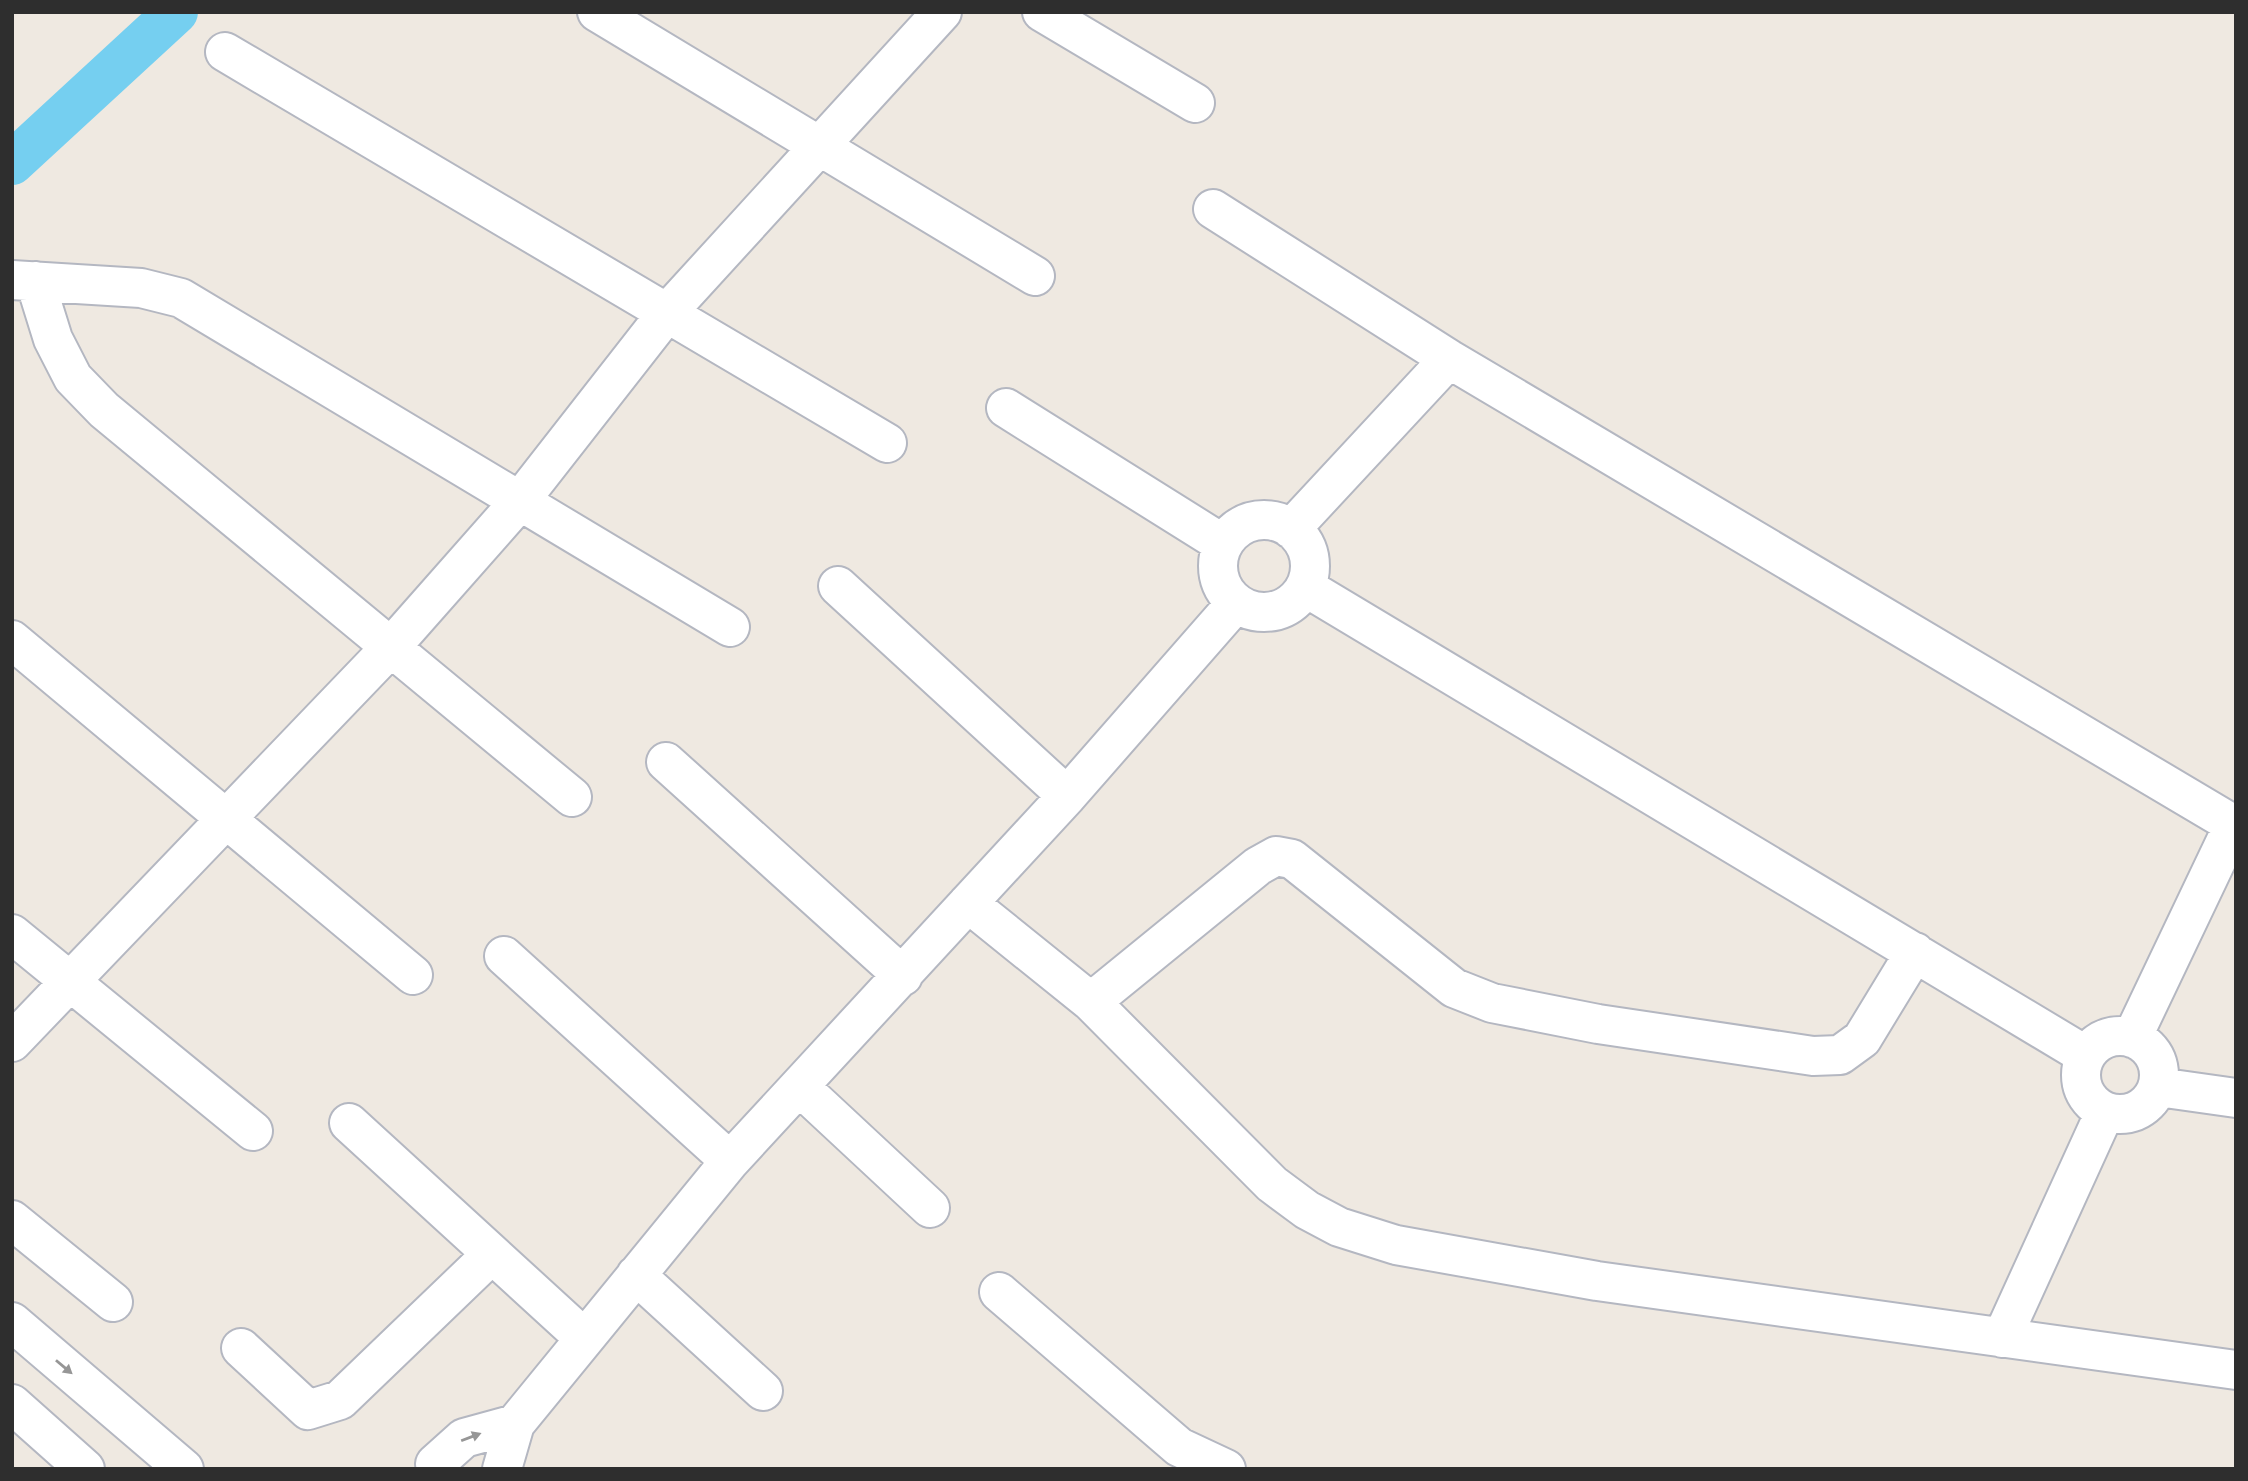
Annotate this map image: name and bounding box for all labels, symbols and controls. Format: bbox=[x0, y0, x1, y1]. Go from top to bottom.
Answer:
one-way arrow bbox=[55, 1359, 73, 1375]
one-way arrow bbox=[461, 1432, 482, 1443]

